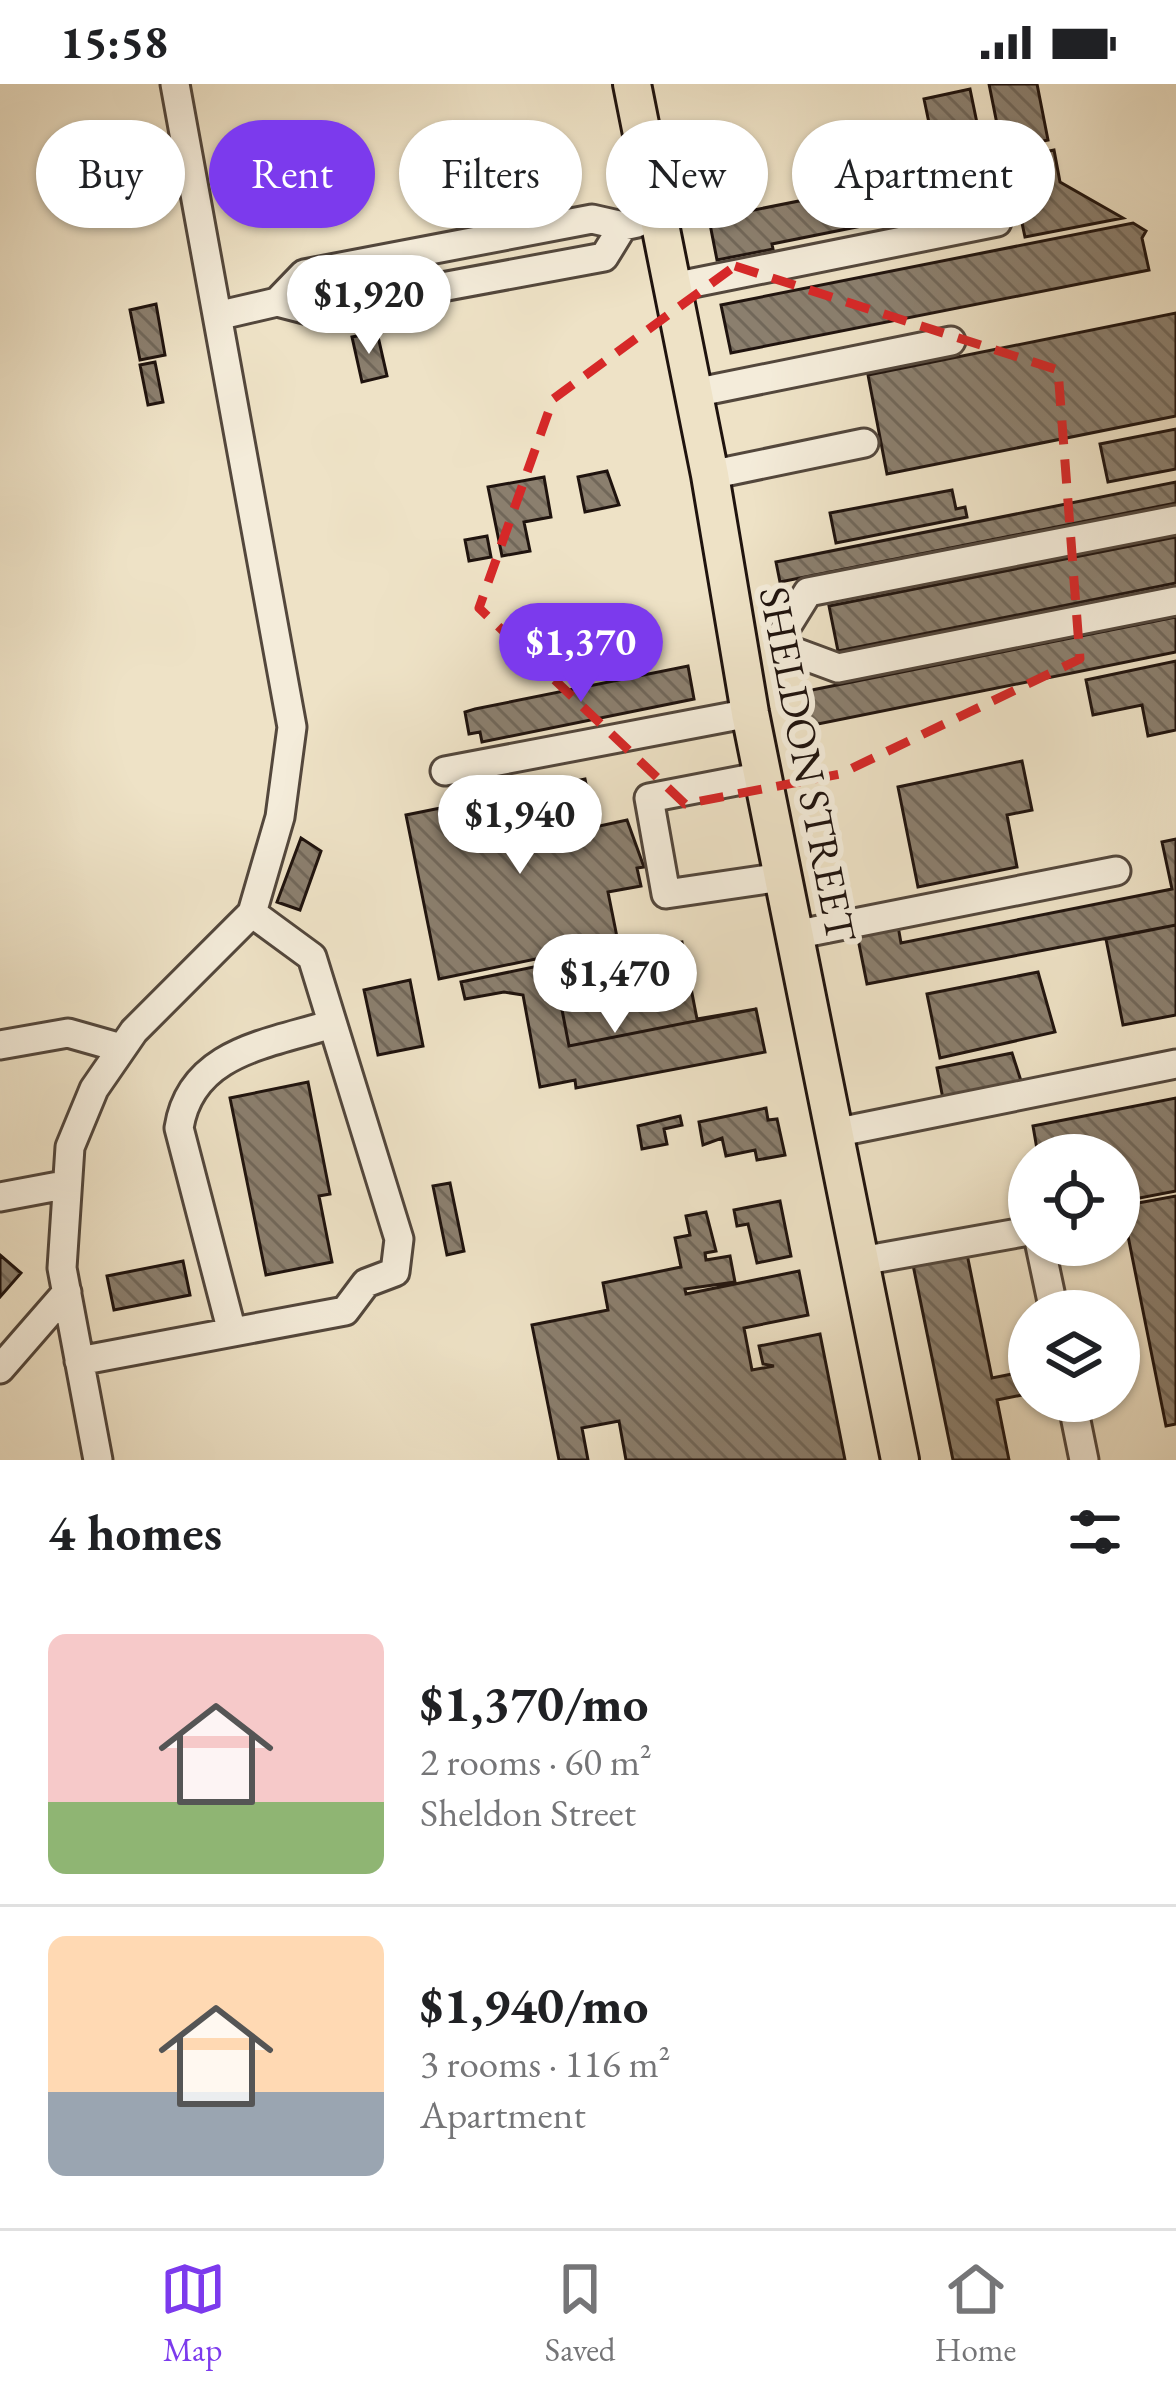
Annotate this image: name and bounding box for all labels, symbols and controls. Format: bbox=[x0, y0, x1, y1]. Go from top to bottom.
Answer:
text: 15:58 bbox=[60, 13, 168, 71]
chip: Buy bbox=[36, 120, 185, 228]
chip: Rent bbox=[209, 120, 375, 228]
chip: Filters bbox=[399, 120, 582, 228]
chip: New bbox=[606, 120, 768, 228]
chip: Apartment bbox=[792, 120, 1055, 228]
pin: $1,920 bbox=[271, 255, 467, 357]
text: $1,920 bbox=[314, 268, 424, 319]
street label: SHELDON STREET bbox=[747, 582, 870, 947]
pin: $1,370 bbox=[483, 603, 679, 705]
text: $1,370 bbox=[526, 616, 636, 667]
pin: $1,940 bbox=[422, 775, 618, 877]
text: $1,940 bbox=[465, 788, 575, 839]
pin: $1,470 bbox=[517, 934, 713, 1036]
text: $1,470 bbox=[560, 947, 670, 998]
map controls bbox=[1008, 1134, 1140, 1422]
button: locate bbox=[1008, 1134, 1140, 1266]
button: layers bbox=[1008, 1290, 1140, 1422]
text: 4 homes bbox=[48, 1499, 222, 1565]
icon: filters bbox=[1062, 1499, 1128, 1565]
text: $1,370/mo bbox=[420, 1670, 648, 1736]
icon: home bbox=[144, 1682, 288, 1826]
text: 2 rooms · 60 m² bbox=[420, 1736, 652, 1787]
text: Sheldon Street bbox=[420, 1787, 636, 1838]
text: $1,940/mo bbox=[420, 1972, 648, 2038]
icon: home bbox=[144, 1984, 288, 2128]
text: 3 rooms · 116 m² bbox=[420, 2038, 671, 2089]
text: Apartment bbox=[420, 2089, 586, 2140]
tab: Map bbox=[160, 2256, 226, 2371]
tab: Saved bbox=[545, 2256, 616, 2371]
tab: Home bbox=[935, 2256, 1016, 2371]

